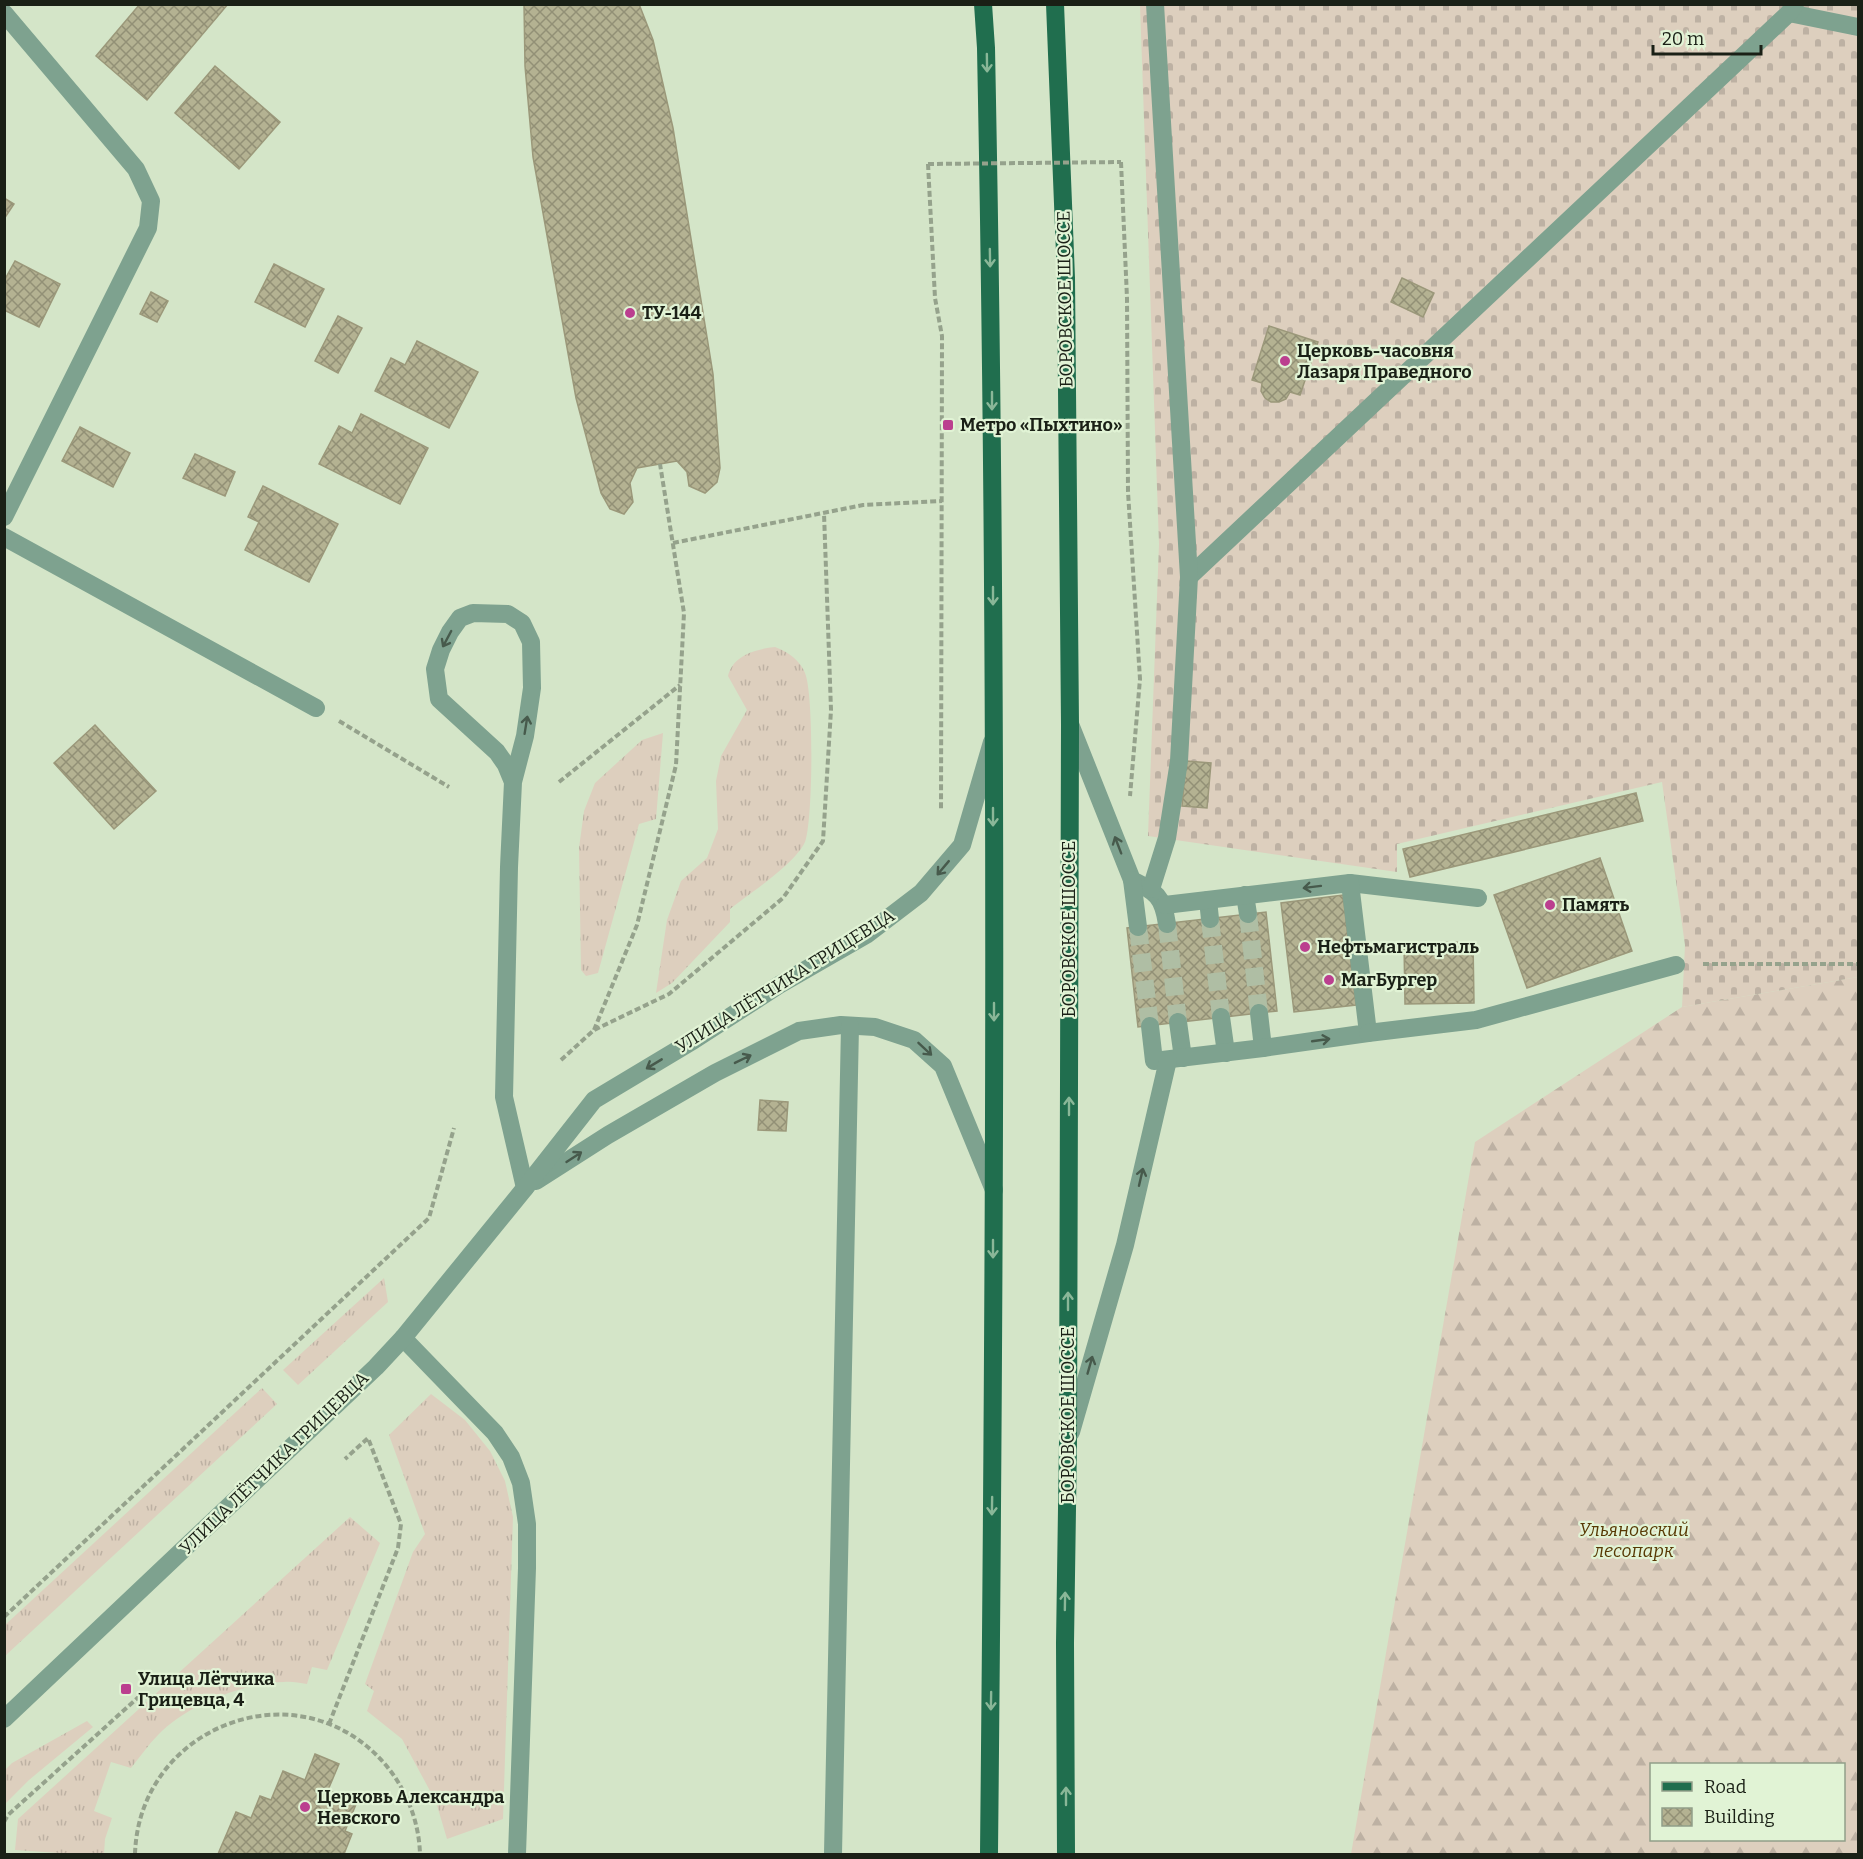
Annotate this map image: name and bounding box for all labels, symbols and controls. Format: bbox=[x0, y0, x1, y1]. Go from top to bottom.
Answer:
scale bar bbox=[1653, 18, 1761, 56]
text: 20 m bbox=[1662, 28, 1704, 50]
one-way arrow bbox=[981, 52, 992, 72]
street label: БОРОВСКОЕ ШОССЕ bbox=[1052, 210, 1078, 388]
one-way arrow bbox=[985, 247, 996, 267]
place label: ТУ-144 bbox=[642, 302, 701, 324]
marker: ТУ-144 bbox=[623, 306, 637, 320]
place label: Церковь-часовня Лазаря Праведного bbox=[1297, 340, 1472, 383]
marker: Церковь-часовня Лазаря Праведного bbox=[1278, 354, 1292, 368]
one-way arrow bbox=[986, 390, 998, 410]
place label: Метро «Пыхтино» bbox=[960, 414, 1123, 436]
marker: Метро «Пыхтино» bbox=[941, 418, 955, 432]
one-way arrow bbox=[987, 585, 999, 605]
one-way arrow bbox=[440, 630, 452, 648]
one-way arrow bbox=[521, 716, 532, 736]
one-way arrow bbox=[987, 806, 999, 826]
one-way arrow bbox=[1112, 836, 1123, 855]
street label: БОРОВСКОЕ ШОССЕ bbox=[1058, 841, 1080, 1017]
one-way arrow bbox=[936, 860, 949, 876]
one-way arrow bbox=[1303, 882, 1322, 893]
place label: Память bbox=[1562, 894, 1629, 916]
marker: Память bbox=[1543, 898, 1557, 912]
street label: УЛИЦА ЛЁТЧИКА ГРИЦЕВЦА bbox=[671, 904, 899, 1058]
place label: Нефтьмагистраль bbox=[1317, 936, 1479, 958]
marker: Нефтьмагистраль bbox=[1298, 940, 1312, 954]
place label: МагБургер bbox=[1341, 969, 1437, 991]
marker: МагБургер bbox=[1322, 973, 1336, 987]
one-way arrow bbox=[988, 1001, 1000, 1021]
one-way arrow bbox=[1310, 1035, 1330, 1046]
one-way arrow bbox=[917, 1042, 932, 1056]
one-way arrow bbox=[733, 1053, 751, 1065]
one-way arrow bbox=[646, 1058, 663, 1070]
one-way arrow bbox=[1063, 1097, 1075, 1117]
one-way arrow bbox=[565, 1150, 582, 1162]
one-way arrow bbox=[1135, 1167, 1147, 1186]
one-way arrow bbox=[987, 1238, 999, 1258]
one-way arrow bbox=[1062, 1292, 1074, 1312]
street label: БОРОВСКОЕ ШОССЕ bbox=[1057, 1327, 1079, 1503]
one-way arrow bbox=[1085, 1356, 1096, 1375]
street label: УЛИЦА ЛЁТЧИКА ГРИЦЕВЦА bbox=[175, 1367, 373, 1559]
one-way arrow bbox=[986, 1496, 998, 1516]
park label: Ульяновский лесопарк bbox=[1579, 1519, 1689, 1562]
one-way arrow bbox=[1060, 1592, 1071, 1612]
place label: Улица Лётчика Грицевца, 4 bbox=[138, 1668, 274, 1711]
marker: Улица Лётчика Грицевца, 4 bbox=[119, 1682, 133, 1696]
one-way arrow bbox=[985, 1691, 997, 1711]
legend bbox=[1650, 1763, 1845, 1841]
text: Road bbox=[1704, 1776, 1747, 1798]
place label: Церковь Александра Невского bbox=[317, 1786, 504, 1829]
one-way arrow bbox=[1060, 1787, 1071, 1807]
marker: Церковь Александра Невского bbox=[298, 1800, 312, 1814]
text: Building bbox=[1704, 1806, 1775, 1828]

